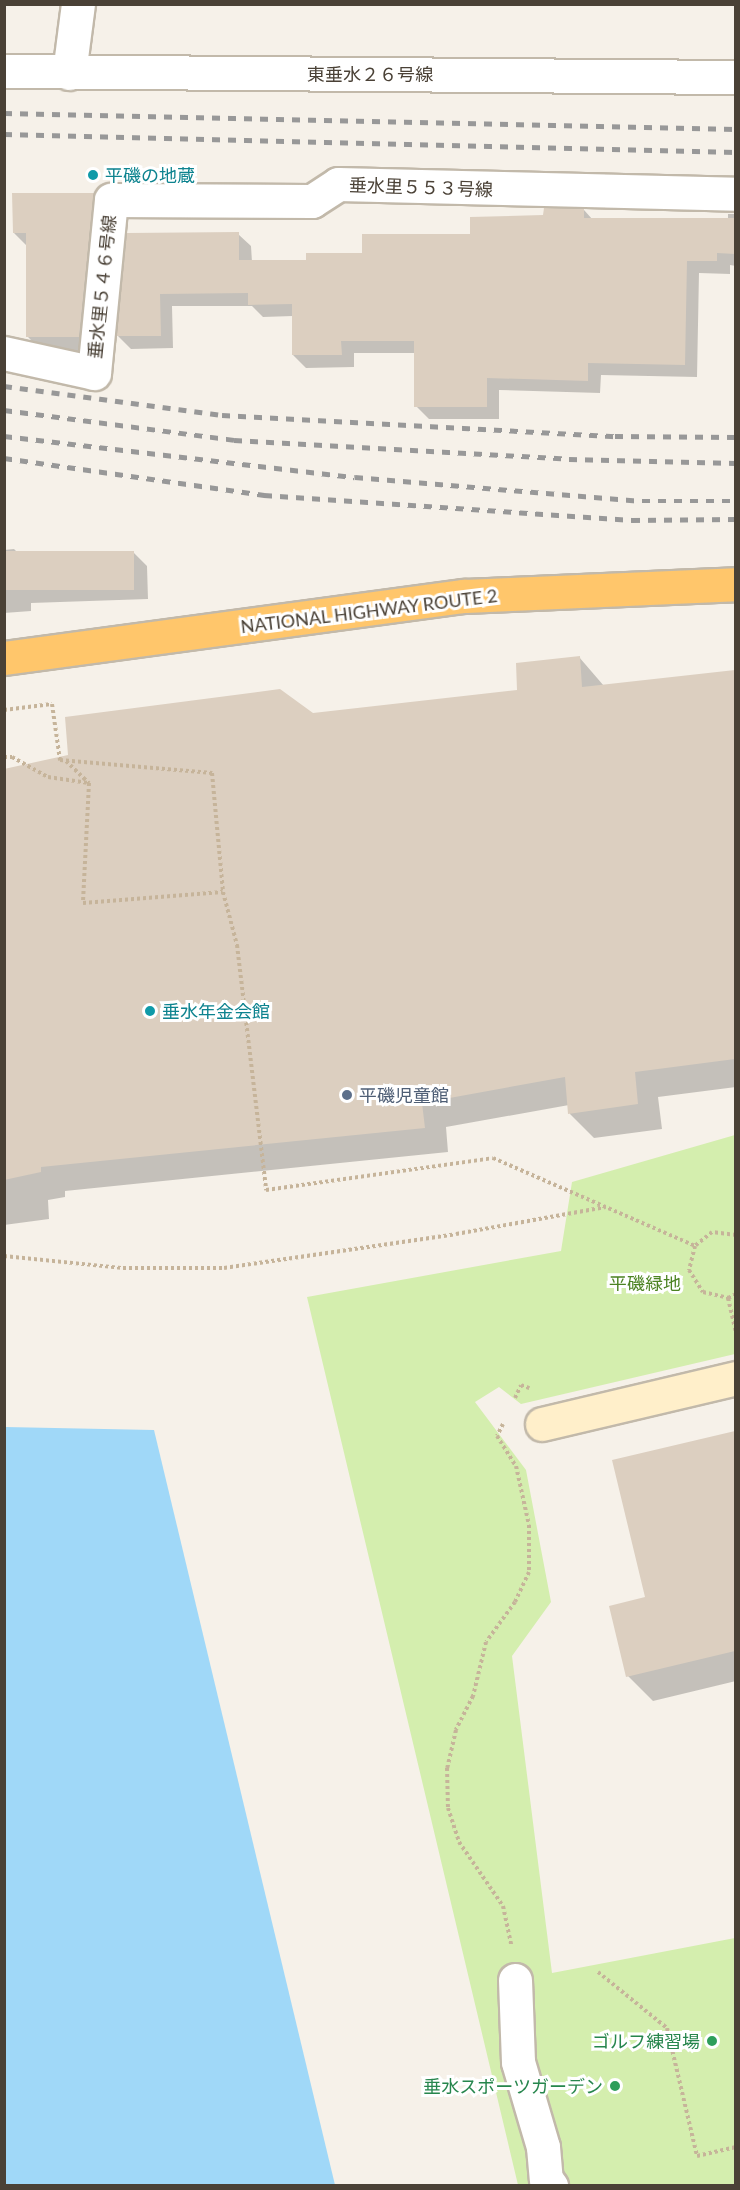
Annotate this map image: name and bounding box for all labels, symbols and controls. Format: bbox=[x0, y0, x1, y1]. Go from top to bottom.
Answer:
street label: 東垂水２６号線 bbox=[307, 63, 433, 85]
place label: 平磯の地蔵 bbox=[105, 164, 195, 186]
marker: 平磯の地蔵 bbox=[86, 168, 100, 182]
street label: 垂水里５５３号線 bbox=[349, 174, 493, 200]
street label: 垂水里５４６号線 bbox=[84, 214, 120, 360]
street label: NATIONAL HIGHWAY ROUTE 2 bbox=[239, 584, 499, 638]
place label: 垂水年金会館 bbox=[162, 1000, 270, 1022]
marker: 垂水年金会館 bbox=[143, 1004, 157, 1018]
place label: 平磯児童館 bbox=[359, 1084, 449, 1106]
marker: 平磯児童館 bbox=[340, 1088, 354, 1102]
park label: 平磯緑地 bbox=[609, 1272, 681, 1294]
place label: ゴルフ練習場 bbox=[592, 2030, 700, 2052]
marker: ゴルフ練習場 bbox=[705, 2034, 719, 2048]
place label: 垂水スポーツガーデン bbox=[423, 2075, 603, 2097]
marker: 垂水スポーツガーデン bbox=[608, 2079, 622, 2093]

